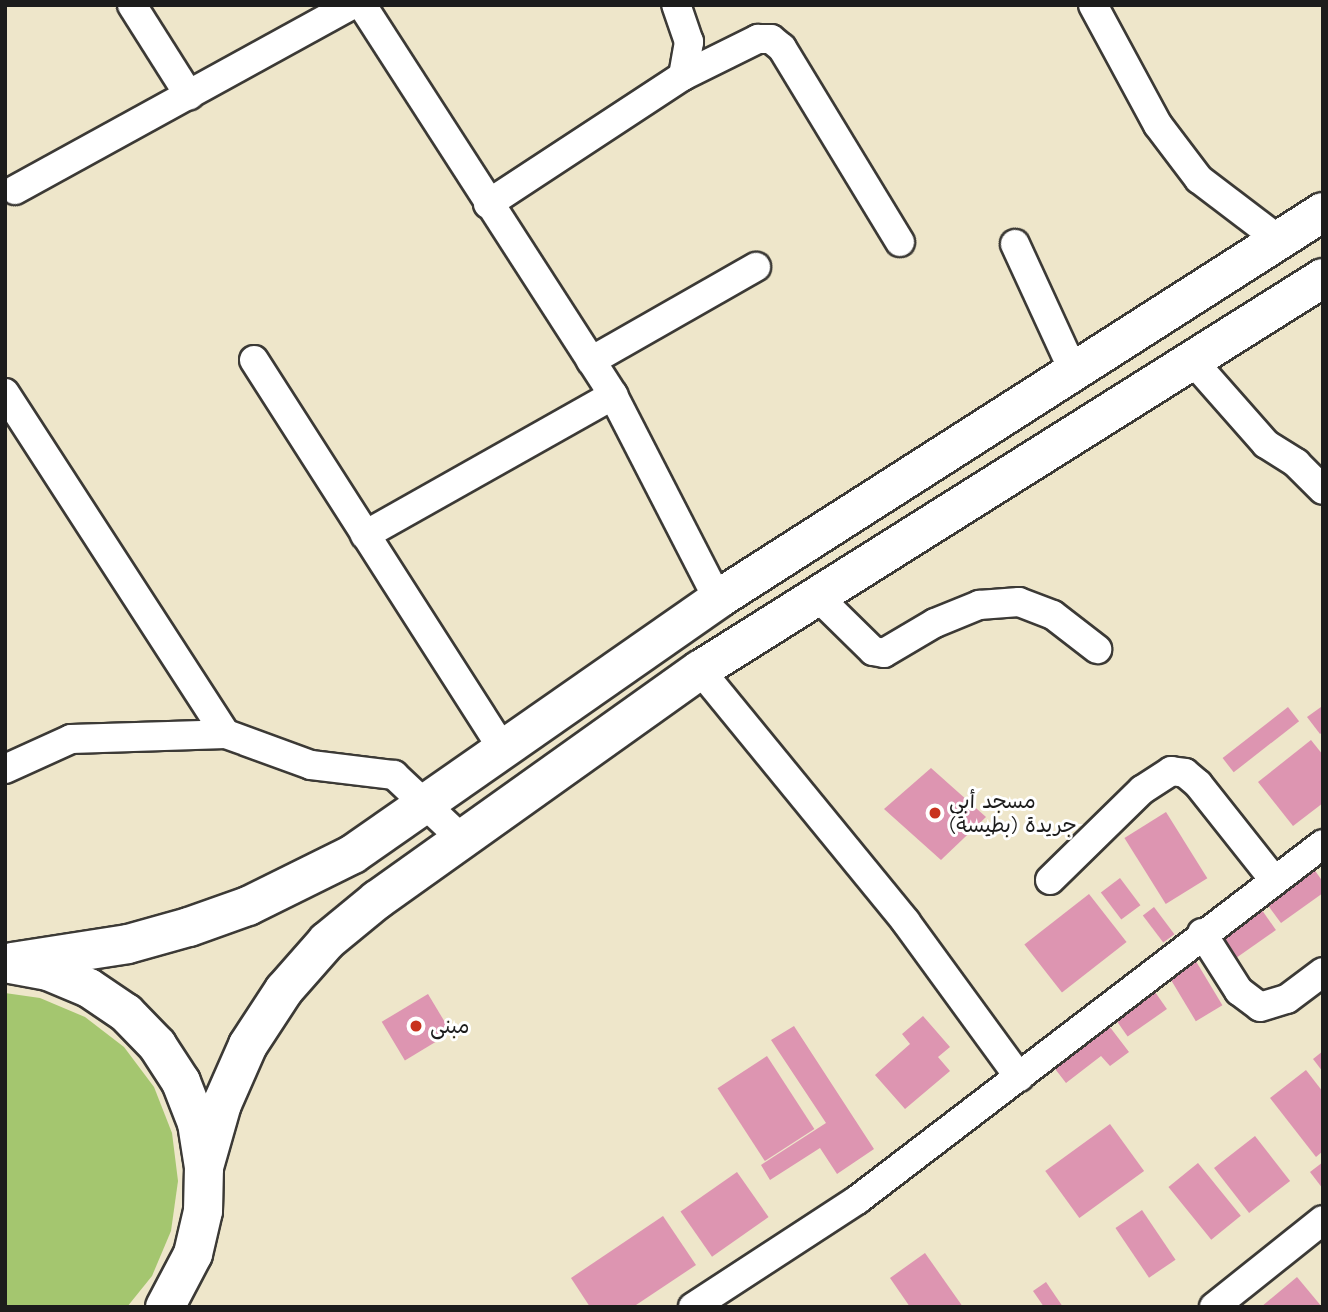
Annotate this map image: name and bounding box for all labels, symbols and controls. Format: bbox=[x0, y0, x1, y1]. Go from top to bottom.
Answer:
place label: مسجد أبي جريدة (بطيسة) bbox=[949, 788, 1077, 838]
marker: مسجد أبي جريدة (بطيسة) bbox=[927, 805, 943, 821]
place label: مبنى bbox=[430, 1013, 469, 1039]
marker: مبنى bbox=[408, 1018, 424, 1034]

